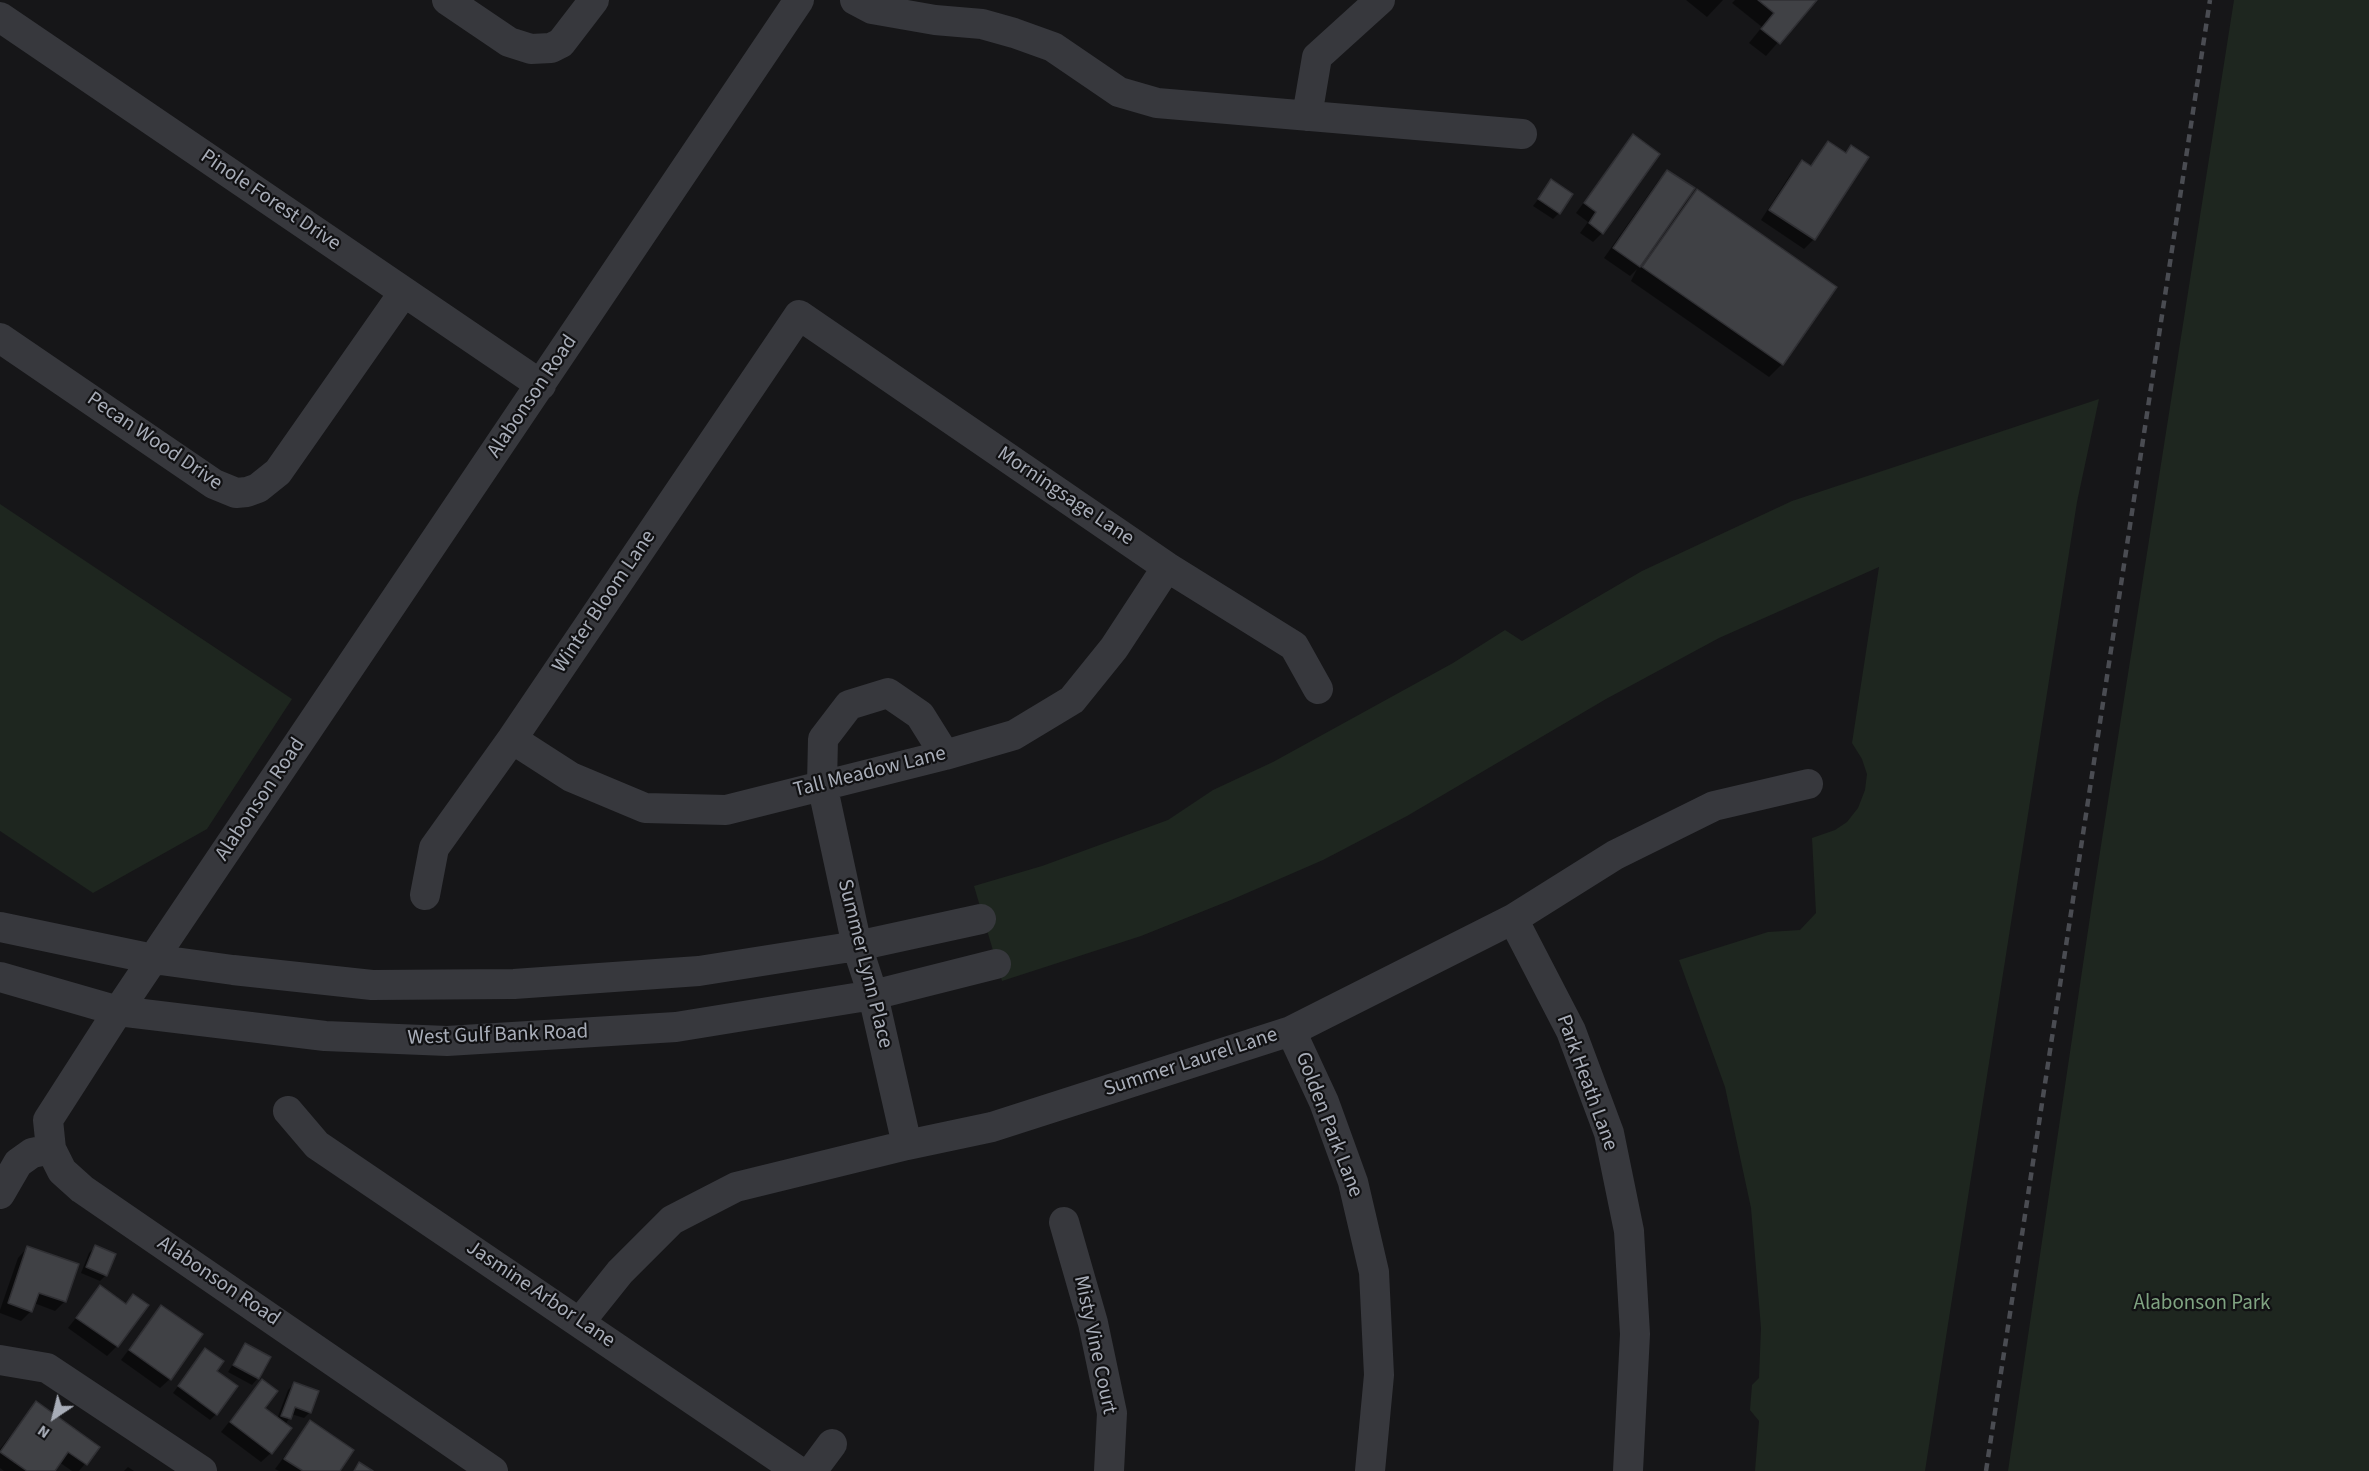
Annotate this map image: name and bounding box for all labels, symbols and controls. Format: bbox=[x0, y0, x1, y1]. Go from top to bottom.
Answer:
street label: Pinole Forest Drive bbox=[195, 145, 345, 257]
street label: Alabonson Road bbox=[483, 331, 583, 463]
street label: Pecan Wood Drive bbox=[81, 387, 227, 497]
street label: Morningsage Lane bbox=[992, 442, 1138, 552]
street label: Winter Bloom Lane bbox=[548, 526, 662, 678]
street label: Alabonson Road bbox=[211, 734, 311, 866]
street label: Tall Meadow Lane bbox=[791, 742, 949, 804]
street label: Summer Lynn Place bbox=[831, 877, 897, 1051]
street label: Park Heath Lane bbox=[1550, 1012, 1622, 1154]
street label: West Gulf Bank Road bbox=[407, 1020, 589, 1052]
street label: Summer Laurel Lane bbox=[1101, 1023, 1281, 1103]
street label: Golden Park Lane bbox=[1289, 1049, 1367, 1201]
street label: Alabonson Road bbox=[152, 1232, 284, 1332]
street label: Jasmine Arbor Lane bbox=[461, 1236, 619, 1354]
street label: Misty Vine Court bbox=[1067, 1273, 1121, 1417]
park label: Alabonson Park bbox=[2134, 1291, 2270, 1317]
north arrow bbox=[24, 1387, 84, 1447]
text: N bbox=[33, 1420, 54, 1444]

